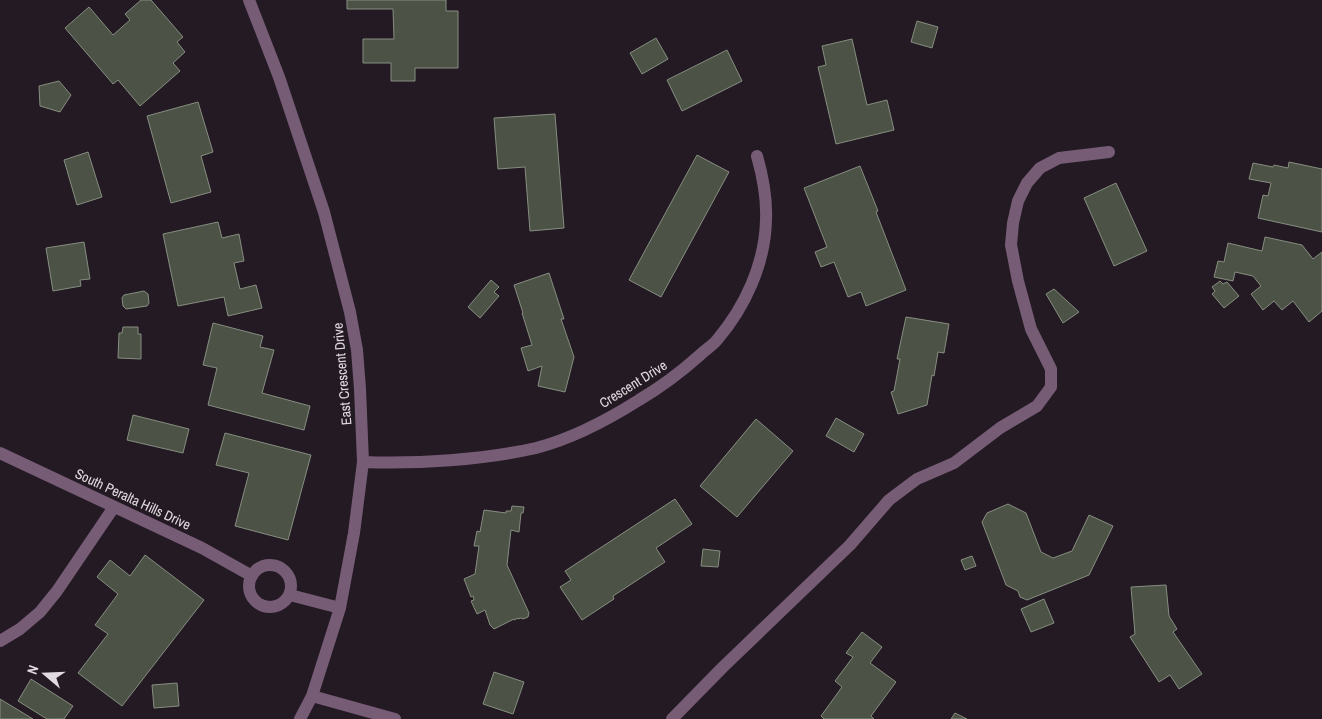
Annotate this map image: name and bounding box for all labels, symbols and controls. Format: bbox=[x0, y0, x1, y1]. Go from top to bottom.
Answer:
street label: East Crescent Drive bbox=[329, 322, 355, 426]
street label: Crescent Drive bbox=[596, 356, 670, 412]
street label: South Peralta Hills Drive bbox=[72, 464, 194, 534]
north arrow bbox=[20, 649, 70, 699]
text: N bbox=[23, 663, 43, 677]

